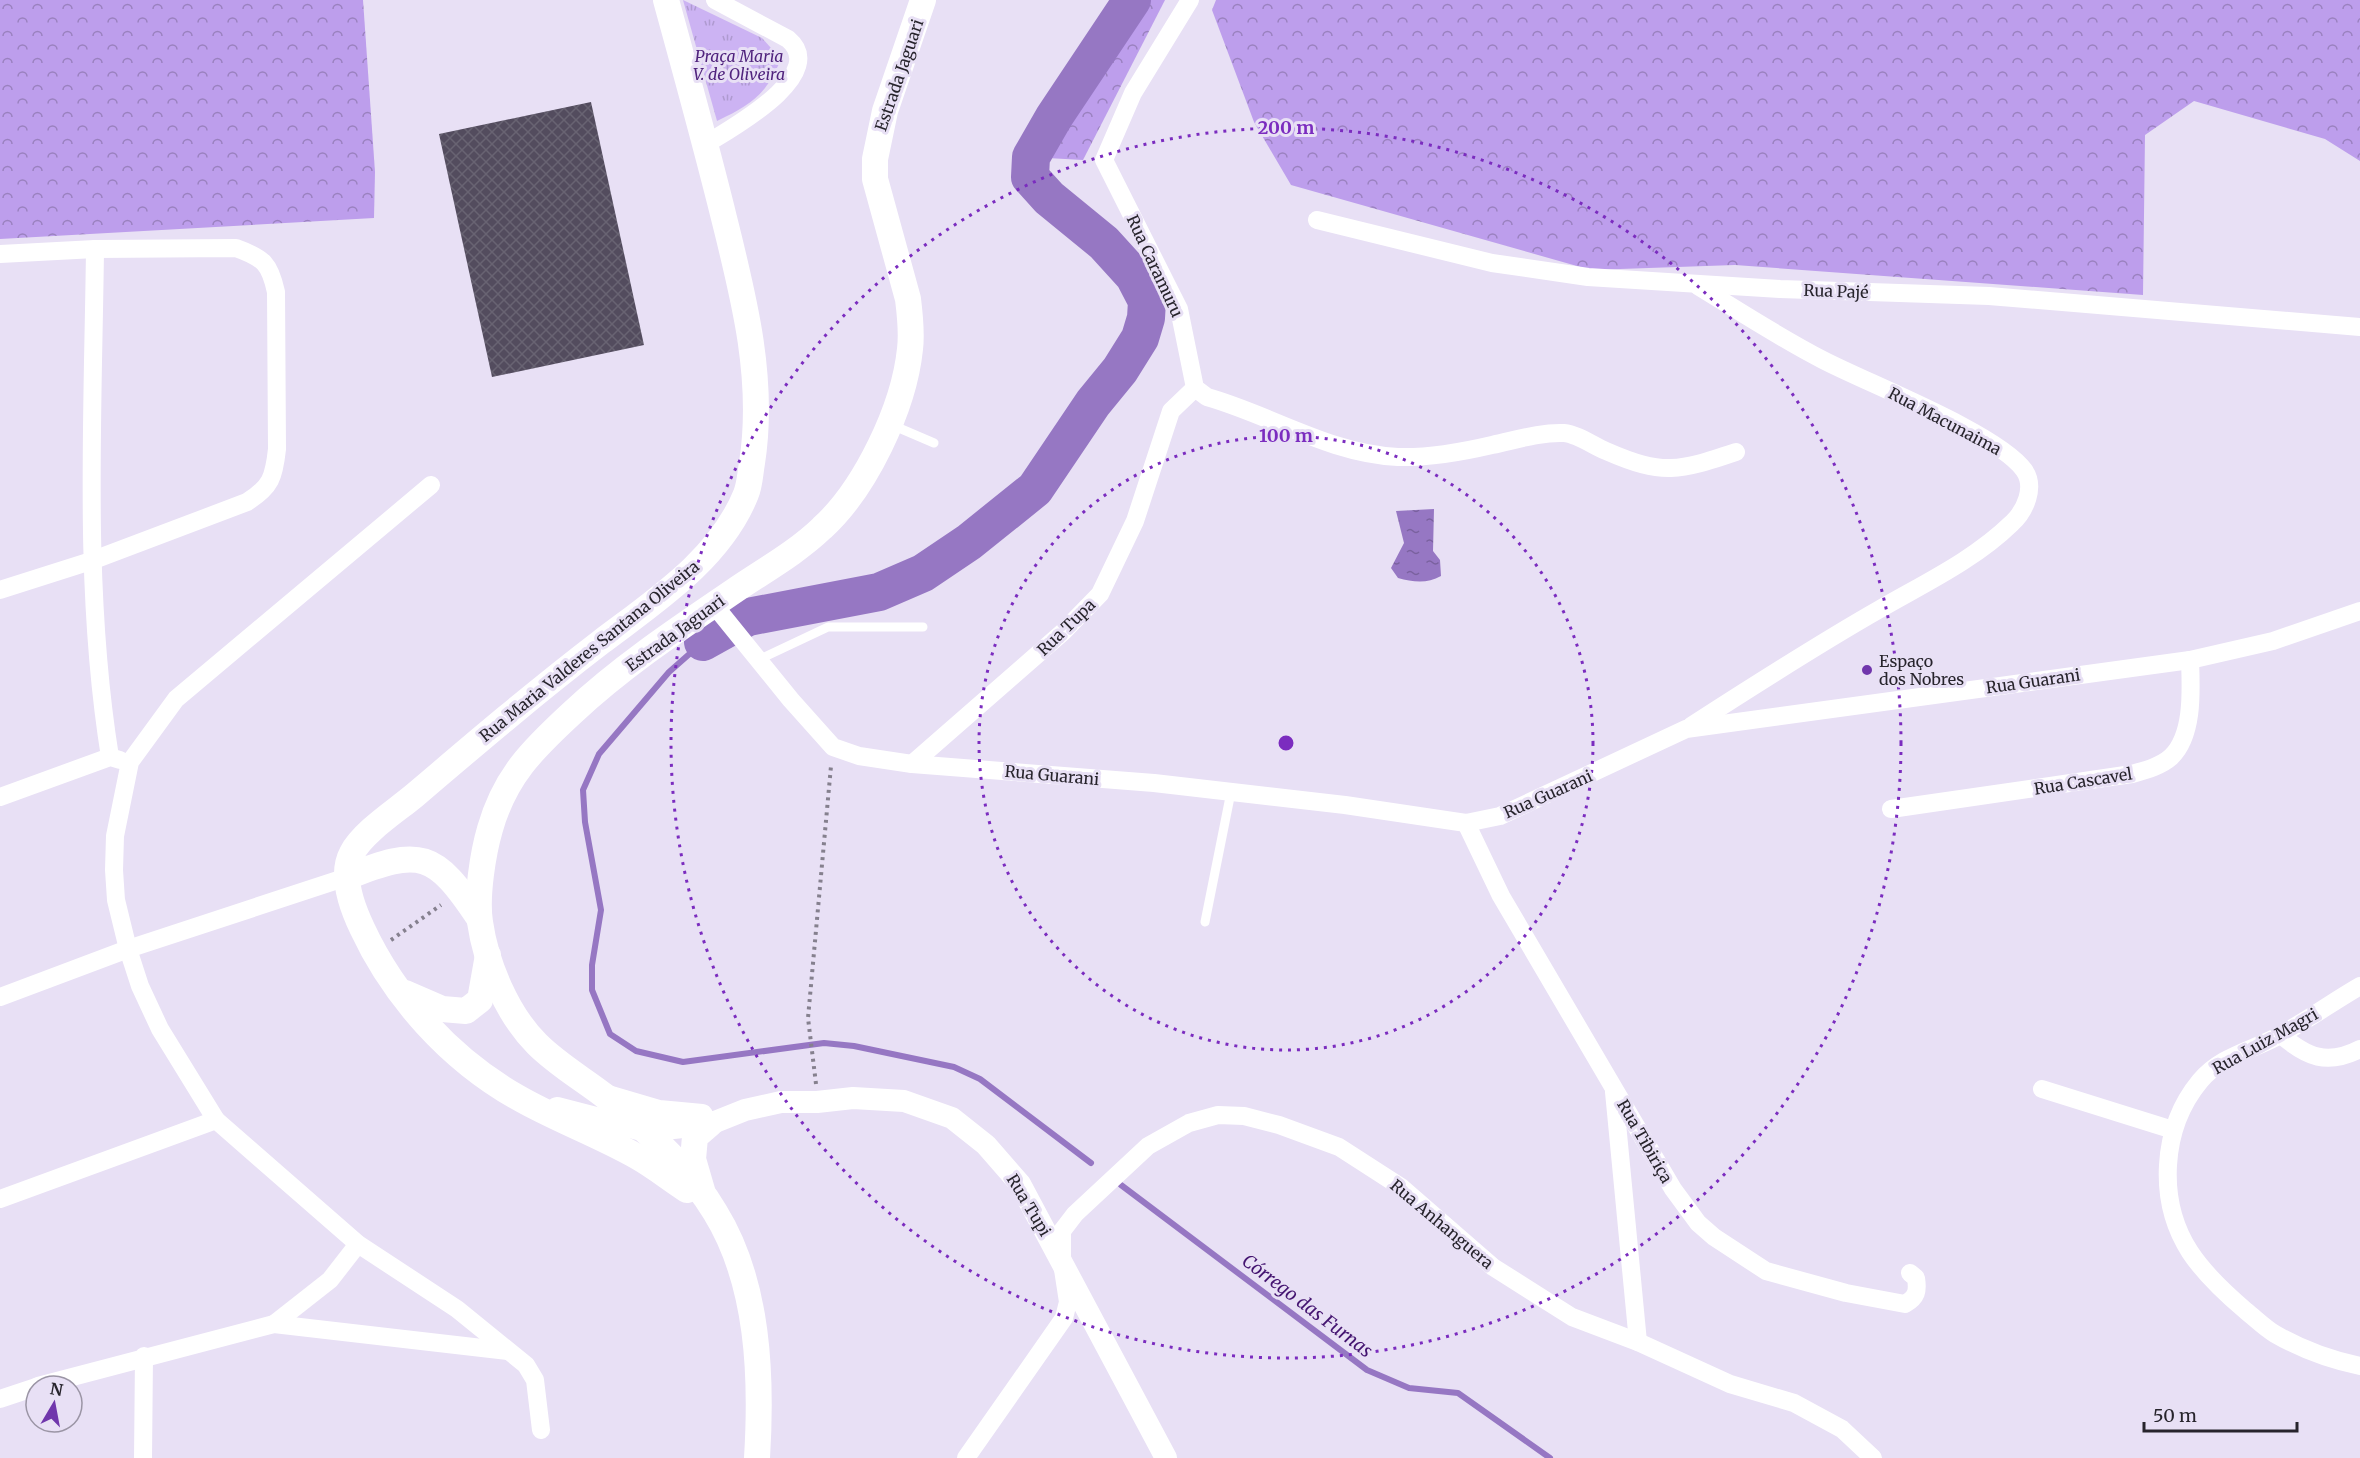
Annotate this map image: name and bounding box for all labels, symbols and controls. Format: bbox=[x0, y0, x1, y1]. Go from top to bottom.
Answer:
street label: Estrada Jaguari bbox=[870, 16, 928, 134]
park label: Praça Maria V. de Oliveira bbox=[693, 46, 785, 84]
text: 200 m bbox=[1258, 116, 1314, 139]
street label: Rua Caramuru bbox=[1123, 212, 1187, 320]
street label: Rua Pajé bbox=[1803, 280, 1869, 302]
street label: Rua Macunaima bbox=[1885, 383, 2005, 459]
text: 100 m bbox=[1259, 424, 1313, 447]
street label: Rua Maria Valderes Santana Oliveira bbox=[475, 556, 703, 746]
street label: Estrada Jaguari bbox=[622, 590, 728, 676]
street label: Rua Tupa bbox=[1033, 594, 1099, 660]
place label: Espaço dos Nobres bbox=[1879, 651, 1964, 689]
marker: Espaço dos Nobres bbox=[1860, 663, 1874, 677]
street label: Rua Guarani bbox=[1985, 664, 2081, 698]
centre of rings bbox=[1276, 733, 1296, 753]
street label: Rua Guarani bbox=[1004, 761, 1100, 789]
street label: Rua Cascavel bbox=[2033, 763, 2134, 799]
street label: Rua Guarani bbox=[1501, 766, 1595, 822]
street label: Rua Luiz Magri bbox=[2209, 1004, 2321, 1078]
street label: Rua Tibiriça bbox=[1613, 1096, 1677, 1187]
street label: Rua Tupi bbox=[1003, 1170, 1055, 1240]
street label: Rua Anhanguera bbox=[1386, 1175, 1498, 1273]
water label: Córrego das Furnas bbox=[1237, 1249, 1377, 1362]
north arrow bbox=[24, 1374, 84, 1434]
text: N bbox=[49, 1378, 65, 1400]
scale bar bbox=[2144, 1395, 2297, 1433]
text: 50 m bbox=[2153, 1404, 2197, 1427]

